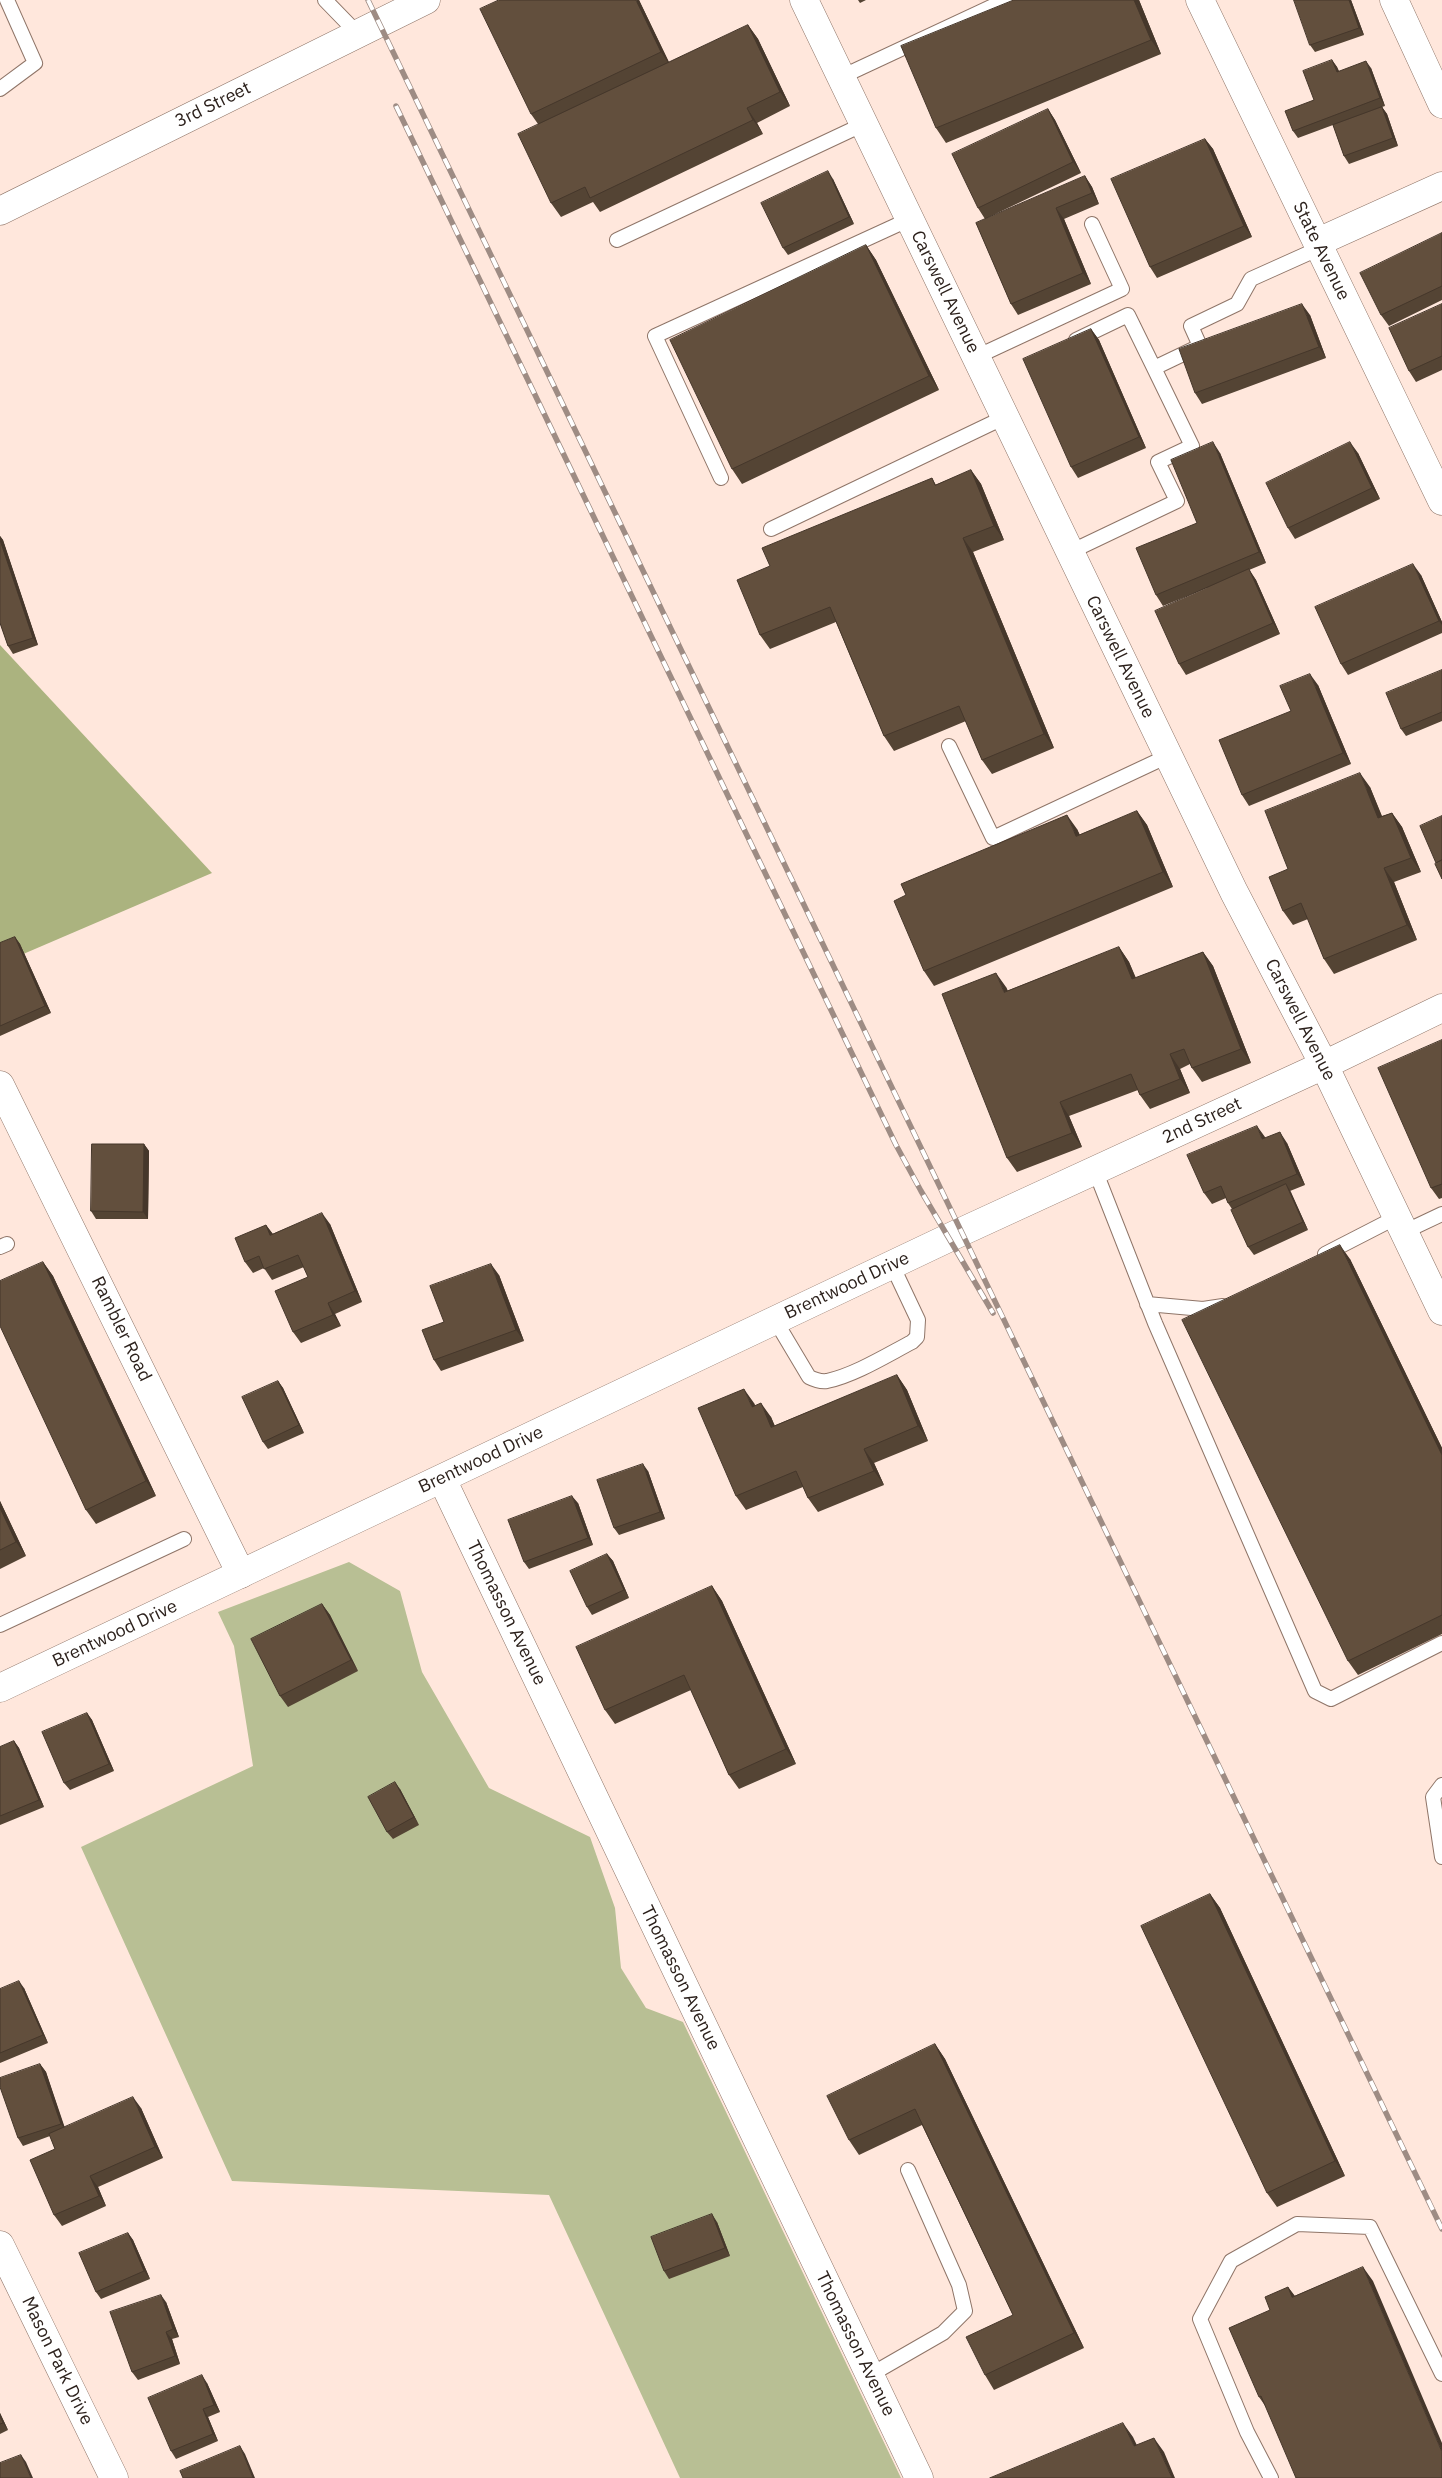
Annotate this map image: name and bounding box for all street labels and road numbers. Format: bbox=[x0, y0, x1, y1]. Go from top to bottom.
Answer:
street label: 3rd Street bbox=[172, 77, 254, 133]
street label: State Avenue bbox=[1288, 198, 1354, 304]
street label: Carswell Avenue bbox=[906, 227, 984, 357]
street label: Carswell Avenue bbox=[1081, 592, 1159, 722]
street label: Carswell Avenue bbox=[1260, 956, 1340, 1084]
street label: 2nd Street bbox=[1159, 1093, 1245, 1149]
street label: Brentwood Drive bbox=[781, 1248, 913, 1324]
street label: Rambler Road bbox=[86, 1273, 156, 1385]
street label: Brentwood Drive bbox=[415, 1422, 547, 1498]
street label: Thomasson Avenue bbox=[462, 1537, 550, 1689]
street label: Brentwood Drive bbox=[49, 1596, 181, 1672]
street label: Thomasson Avenue bbox=[636, 1902, 724, 2054]
street label: Thomasson Avenue bbox=[811, 2268, 899, 2420]
street label: Mason Park Drive bbox=[17, 2293, 97, 2429]

